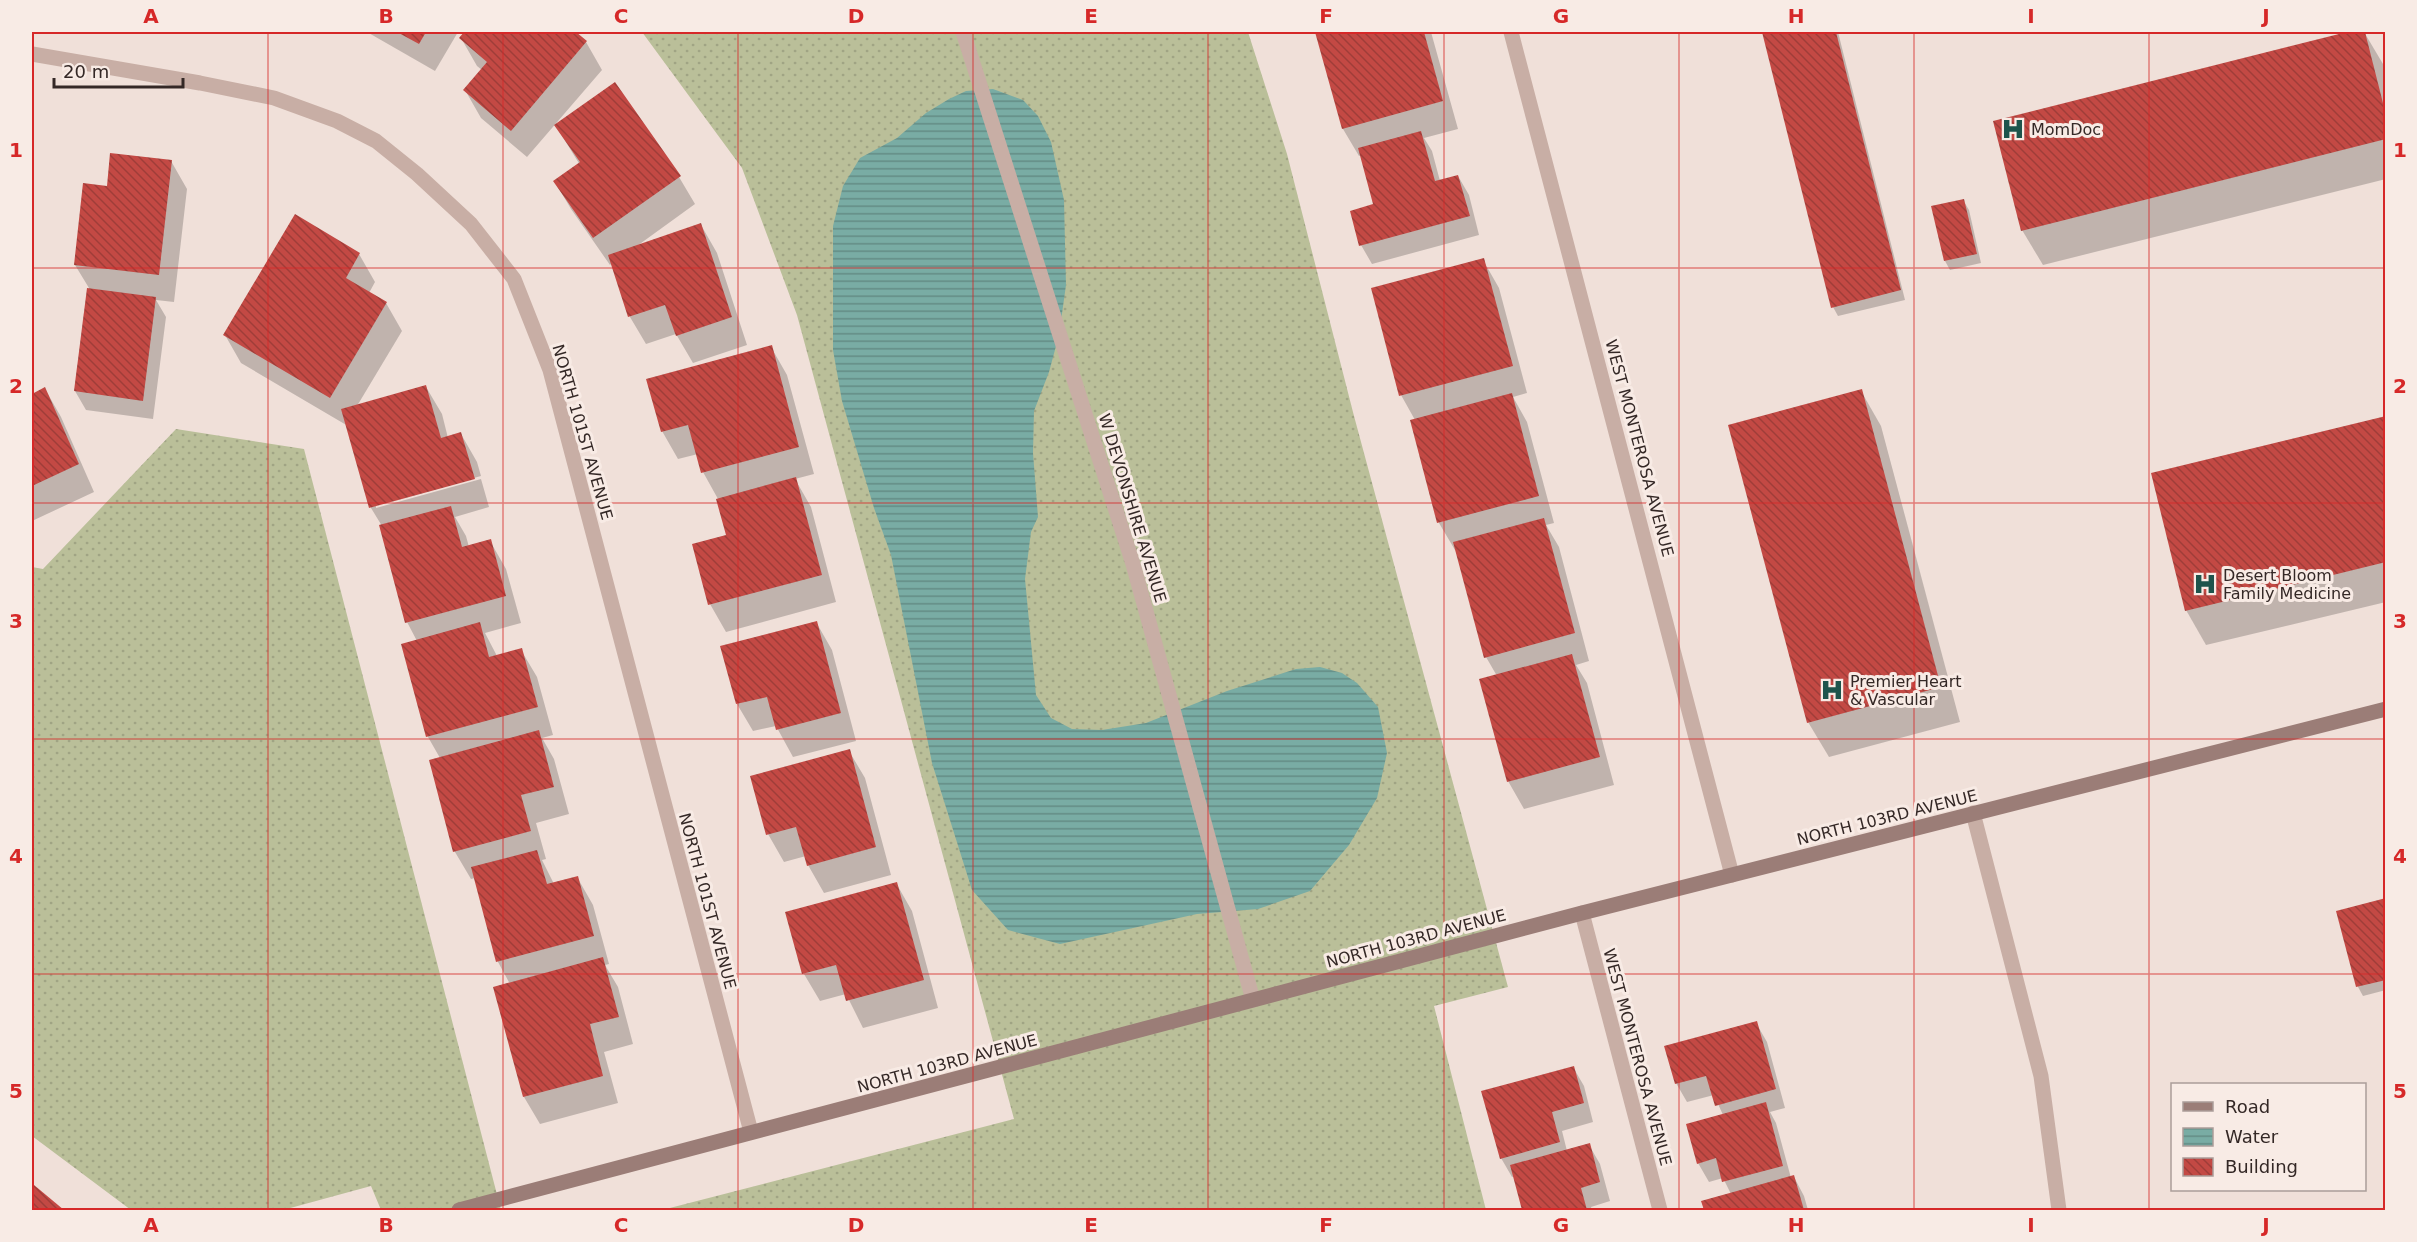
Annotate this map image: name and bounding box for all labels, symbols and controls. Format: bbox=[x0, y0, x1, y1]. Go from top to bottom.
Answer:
text: A bbox=[143, 4, 159, 28]
text: B bbox=[378, 4, 394, 28]
text: C bbox=[614, 4, 628, 28]
text: D bbox=[848, 4, 864, 28]
text: E bbox=[1084, 4, 1098, 28]
text: F bbox=[1319, 4, 1333, 28]
text: G bbox=[1553, 4, 1569, 28]
text: H bbox=[1788, 4, 1804, 28]
text: I bbox=[2027, 4, 2035, 28]
text: J bbox=[2260, 4, 2270, 28]
scale bar bbox=[54, 51, 183, 89]
text: 20 m bbox=[63, 61, 109, 82]
hospital icon: MomDoc bbox=[2000, 116, 2026, 142]
place label: MomDoc bbox=[2031, 120, 2101, 139]
text: 1 bbox=[9, 138, 23, 162]
text: 1 bbox=[2393, 138, 2407, 162]
street label: WEST MONTEROSA AVENUE bbox=[1601, 337, 1678, 559]
street label: NORTH 101ST AVENUE bbox=[548, 342, 617, 522]
text: 2 bbox=[9, 374, 23, 398]
text: 2 bbox=[2393, 374, 2407, 398]
street label: W DEVONSHIRE AVENUE bbox=[1095, 411, 1170, 605]
place label: Desert Bloom Family Medicine bbox=[2223, 566, 2351, 603]
hospital icon: Desert Bloom Family Medicine bbox=[2192, 571, 2218, 597]
text: 3 bbox=[9, 609, 23, 633]
text: 3 bbox=[2393, 609, 2407, 633]
place label: Premier Heart & Vascular bbox=[1850, 672, 1962, 709]
hospital icon: Premier Heart & Vascular bbox=[1819, 677, 1845, 703]
street label: NORTH 103RD AVENUE bbox=[1795, 786, 1979, 849]
street label: NORTH 101ST AVENUE bbox=[675, 811, 740, 991]
text: 4 bbox=[9, 844, 23, 868]
text: 4 bbox=[2393, 844, 2407, 868]
street label: NORTH 103RD AVENUE bbox=[1324, 905, 1508, 972]
street label: WEST MONTEROSA AVENUE bbox=[1599, 946, 1676, 1168]
street label: NORTH 103RD AVENUE bbox=[855, 1030, 1039, 1097]
text: 5 bbox=[9, 1079, 23, 1103]
text: 5 bbox=[2393, 1079, 2407, 1103]
legend bbox=[2171, 1083, 2366, 1191]
text: Road bbox=[2225, 1096, 2270, 1117]
text: Water bbox=[2225, 1126, 2279, 1147]
text: Building bbox=[2225, 1156, 2298, 1177]
text: A bbox=[143, 1213, 159, 1237]
text: B bbox=[378, 1213, 394, 1237]
text: C bbox=[614, 1213, 628, 1237]
text: D bbox=[848, 1213, 864, 1237]
text: E bbox=[1084, 1213, 1098, 1237]
text: F bbox=[1319, 1213, 1333, 1237]
text: G bbox=[1553, 1213, 1569, 1237]
text: H bbox=[1788, 1213, 1804, 1237]
text: I bbox=[2027, 1213, 2035, 1237]
text: J bbox=[2260, 1213, 2270, 1237]

